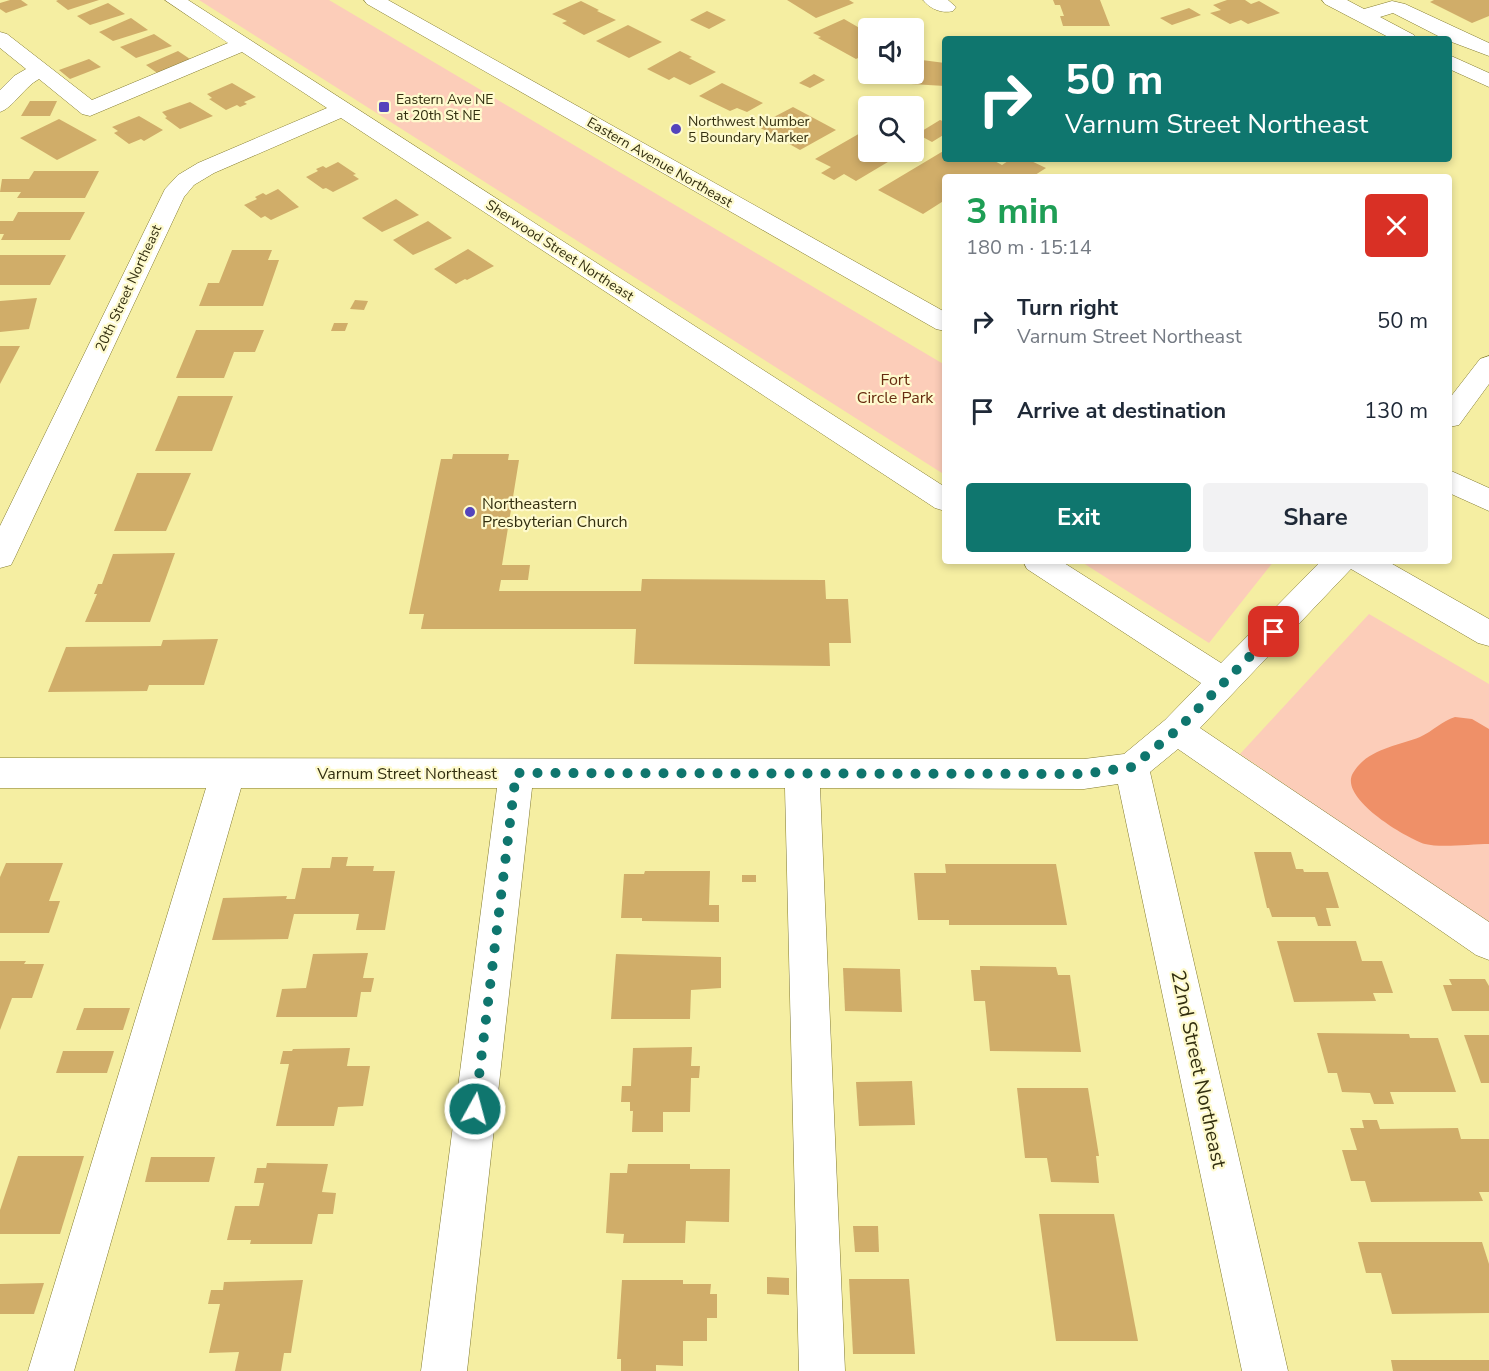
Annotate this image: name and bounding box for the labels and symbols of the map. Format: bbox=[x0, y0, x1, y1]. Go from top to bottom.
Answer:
place label: Eastern Ave NE at 20th St NE bbox=[396, 90, 494, 125]
marker: Eastern Ave NE at 20th St NE bbox=[377, 100, 391, 114]
place label: Northwest Number 5 Boundary Marker bbox=[688, 112, 809, 147]
street label: Eastern Avenue Northeast bbox=[584, 113, 736, 212]
marker: Northwest Number 5 Boundary Marker bbox=[669, 122, 683, 136]
street label: Sherwood Street Northeast bbox=[482, 195, 638, 306]
street label: 20th Street Northeast bbox=[91, 222, 166, 355]
park label: Fort Circle Park bbox=[857, 369, 934, 409]
place label: Northeastern Presbyterian Church bbox=[482, 493, 628, 533]
marker: Northeastern Presbyterian Church bbox=[463, 505, 477, 519]
pin bbox=[1248, 606, 1299, 657]
street label: Varnum Street Northeast bbox=[316, 763, 497, 785]
street label: 22nd Street Northeast bbox=[1164, 968, 1233, 1171]
position arrow bbox=[443, 1077, 507, 1141]

